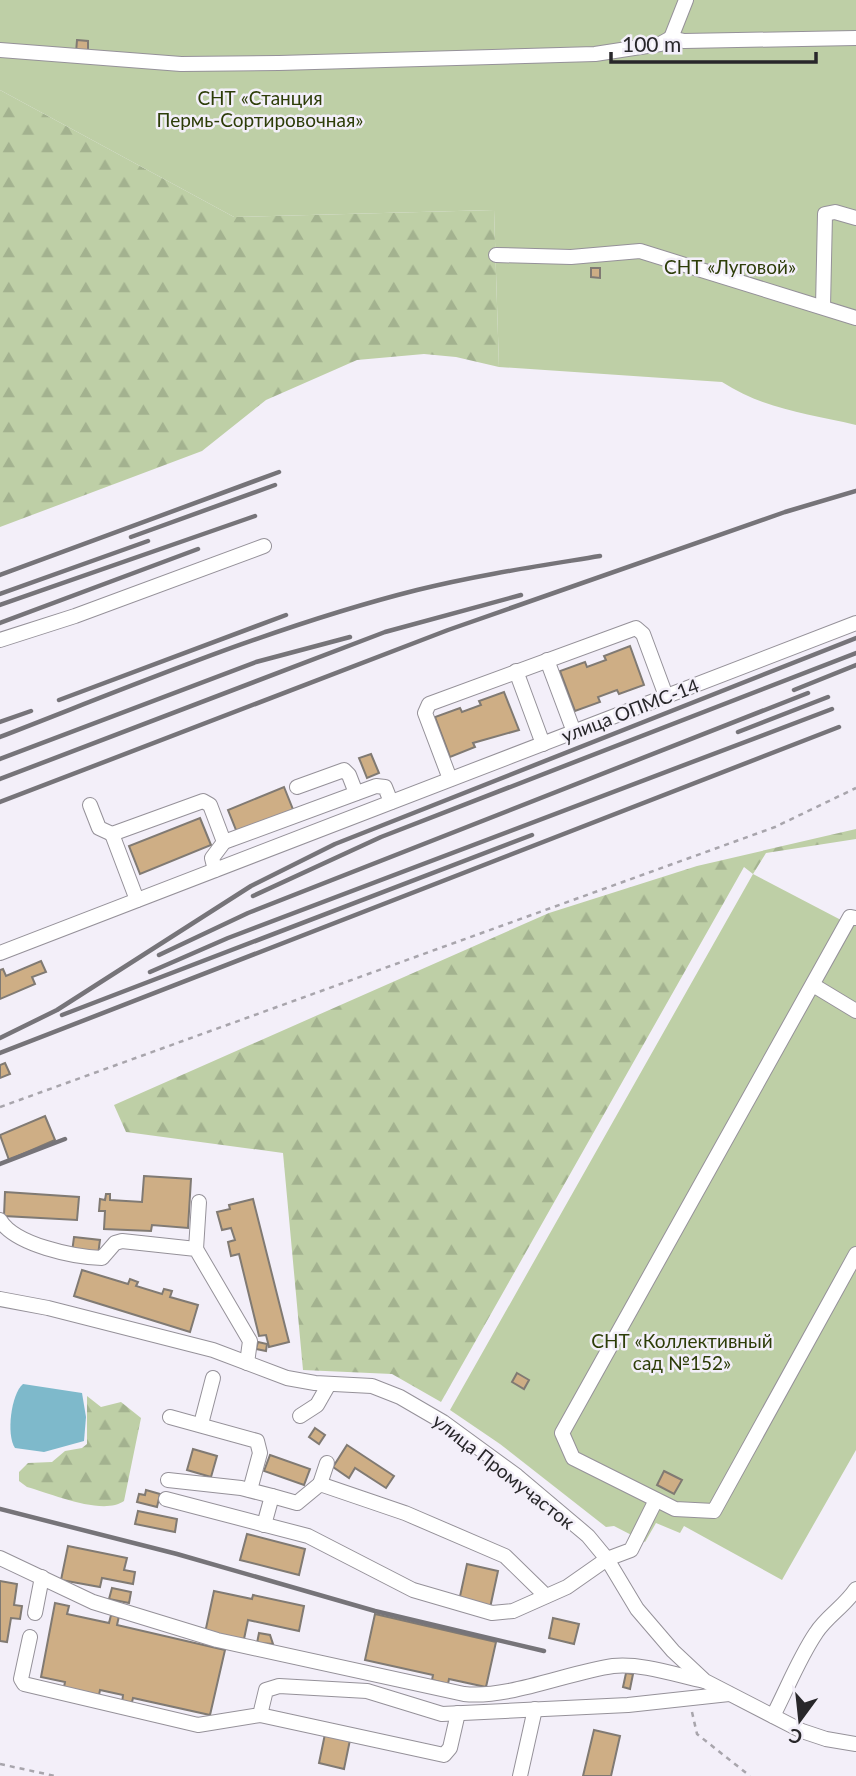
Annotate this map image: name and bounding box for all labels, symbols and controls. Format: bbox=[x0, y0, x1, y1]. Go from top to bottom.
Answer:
scale bar bbox=[611, 21, 816, 65]
text: 100 m bbox=[622, 31, 681, 56]
park label: СНТ «Станция Пермь-Сортировочная» bbox=[157, 86, 363, 131]
park label: СНТ «Луговой» bbox=[664, 255, 796, 278]
street label: улица ОПМС-14 bbox=[558, 673, 702, 747]
park label: СНТ «Коллективный сад №152» bbox=[591, 1329, 773, 1374]
street label: улица Промучасток bbox=[429, 1409, 580, 1534]
north arrow bbox=[765, 1685, 835, 1755]
text: С bbox=[786, 1724, 805, 1750]

